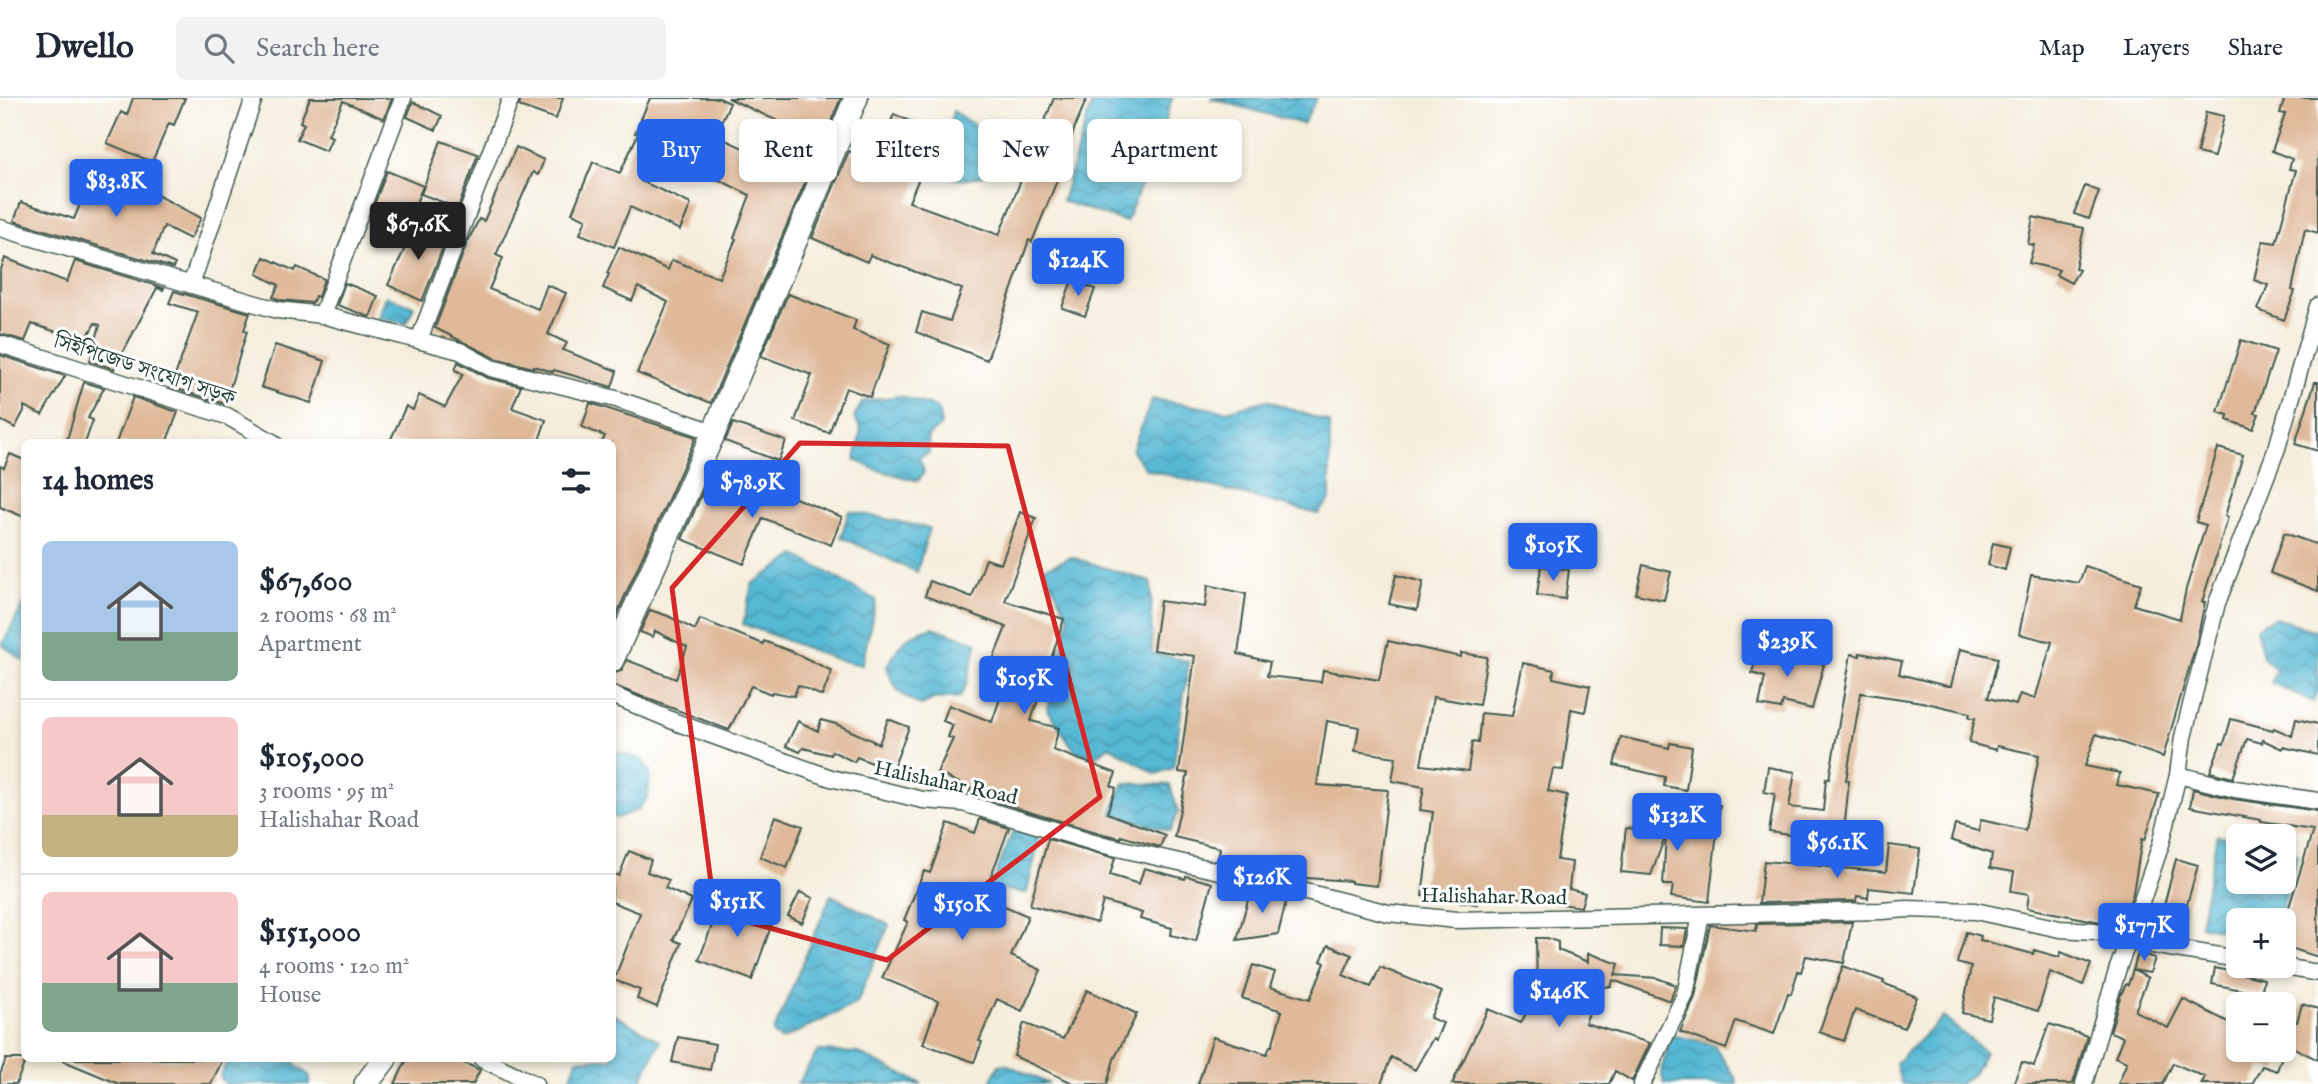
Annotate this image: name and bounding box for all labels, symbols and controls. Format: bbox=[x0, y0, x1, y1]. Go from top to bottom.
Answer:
search box bbox=[176, 17, 666, 80]
text: Dwello bbox=[35, 27, 134, 69]
icon: search bbox=[200, 29, 238, 67]
text: Search here bbox=[256, 32, 380, 65]
text: Map bbox=[2039, 33, 2085, 64]
text: Layers bbox=[2123, 33, 2190, 64]
text: Share bbox=[2228, 33, 2283, 64]
chip: Buy bbox=[637, 119, 725, 182]
chip: Rent bbox=[739, 119, 837, 182]
chip: Filters bbox=[851, 119, 964, 182]
chip: New bbox=[978, 119, 1073, 182]
chip: Apartment bbox=[1087, 119, 1242, 182]
pin: $83.8K bbox=[59, 159, 173, 219]
text: $83.8K bbox=[86, 167, 146, 196]
pin: $67.6K bbox=[361, 202, 475, 262]
text: $67.6K bbox=[386, 210, 450, 239]
pin: $124K bbox=[1029, 238, 1127, 298]
text: $124K bbox=[1048, 246, 1108, 275]
street label: সিইপিজেড সংযোগ সড়ক bbox=[49, 328, 240, 413]
pin: $78.9K bbox=[695, 460, 809, 520]
text: 14 homes bbox=[42, 462, 154, 500]
icon: filters bbox=[557, 462, 595, 500]
text: $78.9K bbox=[720, 468, 784, 497]
pin: $105K bbox=[1504, 524, 1602, 583]
text: $105K bbox=[1524, 531, 1582, 560]
text: $67,600 bbox=[259, 563, 352, 601]
icon: home bbox=[98, 569, 182, 653]
text: 2 rooms · 68 m² bbox=[259, 601, 397, 630]
pin: $239K bbox=[1738, 620, 1836, 679]
text: $239K bbox=[1758, 627, 1816, 656]
text: Apartment bbox=[259, 630, 362, 659]
pin: $105K bbox=[975, 656, 1073, 716]
text: $105K bbox=[995, 664, 1053, 693]
text: $105,000 bbox=[259, 739, 364, 777]
icon: home bbox=[98, 745, 182, 829]
street label: Halishahar Road bbox=[871, 755, 1021, 812]
text: 3 rooms · 95 m² bbox=[259, 777, 394, 806]
pin: $132K bbox=[1628, 794, 1726, 853]
text: $132K bbox=[1648, 801, 1706, 830]
text: Halishahar Road bbox=[259, 806, 419, 835]
pin: $56.1K bbox=[1780, 820, 1894, 880]
map controls bbox=[2226, 824, 2296, 1062]
button: layers bbox=[2226, 824, 2296, 894]
text: $56.1K bbox=[1807, 828, 1867, 857]
pin: $126K bbox=[1213, 856, 1311, 915]
text: $126K bbox=[1233, 863, 1291, 892]
pin: $151K bbox=[688, 880, 786, 939]
pin: $150K bbox=[913, 882, 1011, 942]
street label: Halishahar Road bbox=[1421, 883, 1568, 912]
text: $151K bbox=[710, 887, 764, 916]
text: $150K bbox=[933, 890, 991, 919]
pin: $177K bbox=[2095, 904, 2193, 963]
button: + bbox=[2226, 908, 2296, 978]
text: $177K bbox=[2114, 911, 2174, 940]
text: $151,000 bbox=[259, 914, 361, 952]
icon: home bbox=[98, 920, 182, 1004]
text: 4 rooms · 120 m² bbox=[259, 952, 409, 981]
pin: $146K bbox=[1510, 970, 1608, 1029]
text: $146K bbox=[1530, 977, 1588, 1006]
text: House bbox=[259, 981, 321, 1010]
button: − bbox=[2226, 992, 2296, 1062]

